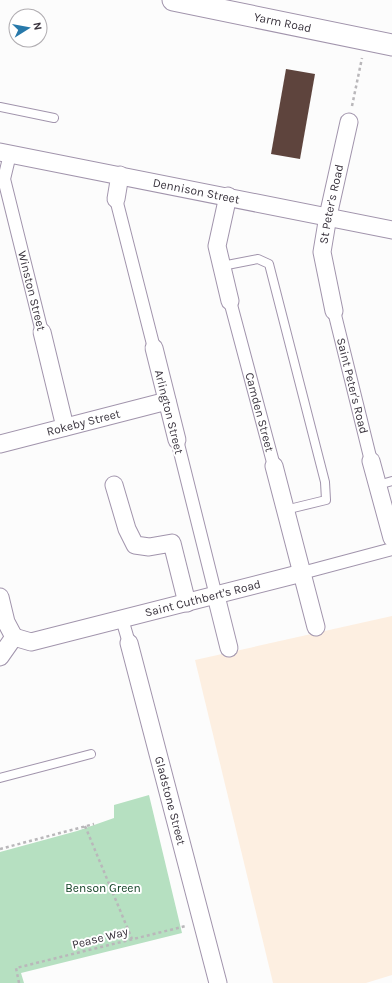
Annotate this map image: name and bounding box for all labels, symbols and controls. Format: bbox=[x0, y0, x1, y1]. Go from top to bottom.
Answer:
north arrow bbox=[8, 8, 48, 48]
street label: Yarm Road bbox=[253, 10, 313, 35]
text: N bbox=[30, 21, 44, 31]
street label: St Peter's Road bbox=[316, 163, 346, 245]
street label: Dennison Street bbox=[152, 176, 241, 207]
street label: Winston Street bbox=[15, 249, 49, 333]
street label: Saint Peter's Road bbox=[334, 336, 371, 435]
street label: Arlington Street bbox=[152, 368, 186, 456]
street label: Camden Street bbox=[242, 371, 277, 454]
street label: Rokeby Street bbox=[45, 406, 122, 439]
street label: Saint Cuthbert's Road bbox=[143, 577, 262, 620]
street label: Gladstone Street bbox=[152, 755, 189, 847]
park label: Benson Green bbox=[65, 881, 141, 895]
street label: Pease Way bbox=[71, 924, 130, 952]

